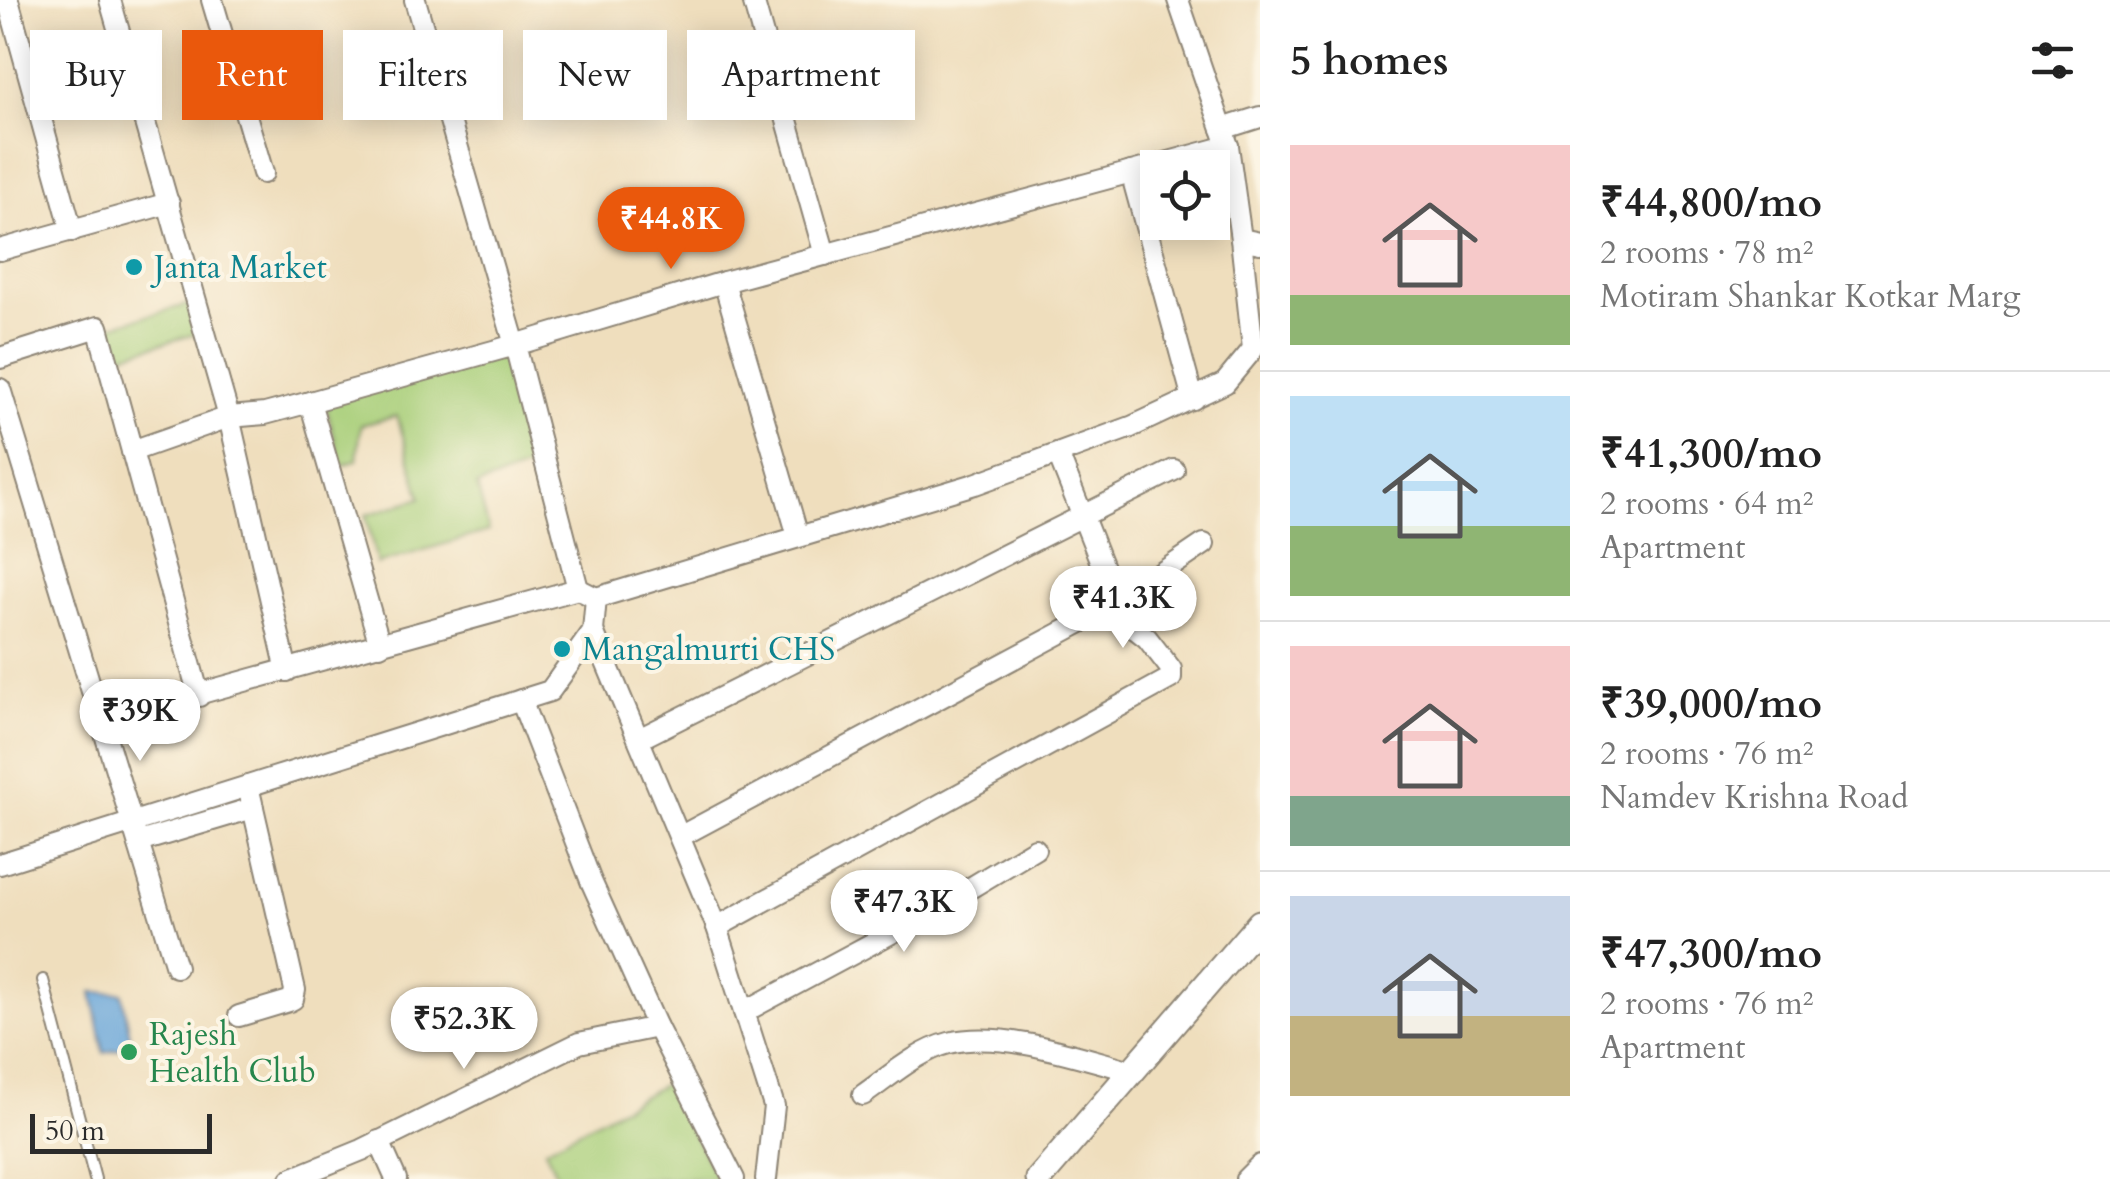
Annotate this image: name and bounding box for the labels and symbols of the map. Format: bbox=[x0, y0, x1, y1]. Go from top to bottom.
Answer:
pin: ₹44.8K bbox=[590, 187, 752, 272]
place label: Janta Market bbox=[150, 246, 327, 290]
marker: Janta Market bbox=[123, 256, 145, 278]
pin: ₹41.3K bbox=[1042, 566, 1204, 651]
place label: Mangalmurti CHS bbox=[582, 628, 835, 672]
marker: Mangalmurti CHS bbox=[551, 638, 573, 660]
pin: ₹39K bbox=[81, 679, 199, 764]
pin: ₹47.3K bbox=[823, 870, 985, 955]
pin: ₹52.3K bbox=[383, 987, 545, 1072]
place label: Rajesh Health Club bbox=[149, 1013, 316, 1094]
marker: Rajesh Health Club bbox=[118, 1041, 140, 1063]
scale bar bbox=[30, 1109, 212, 1154]

